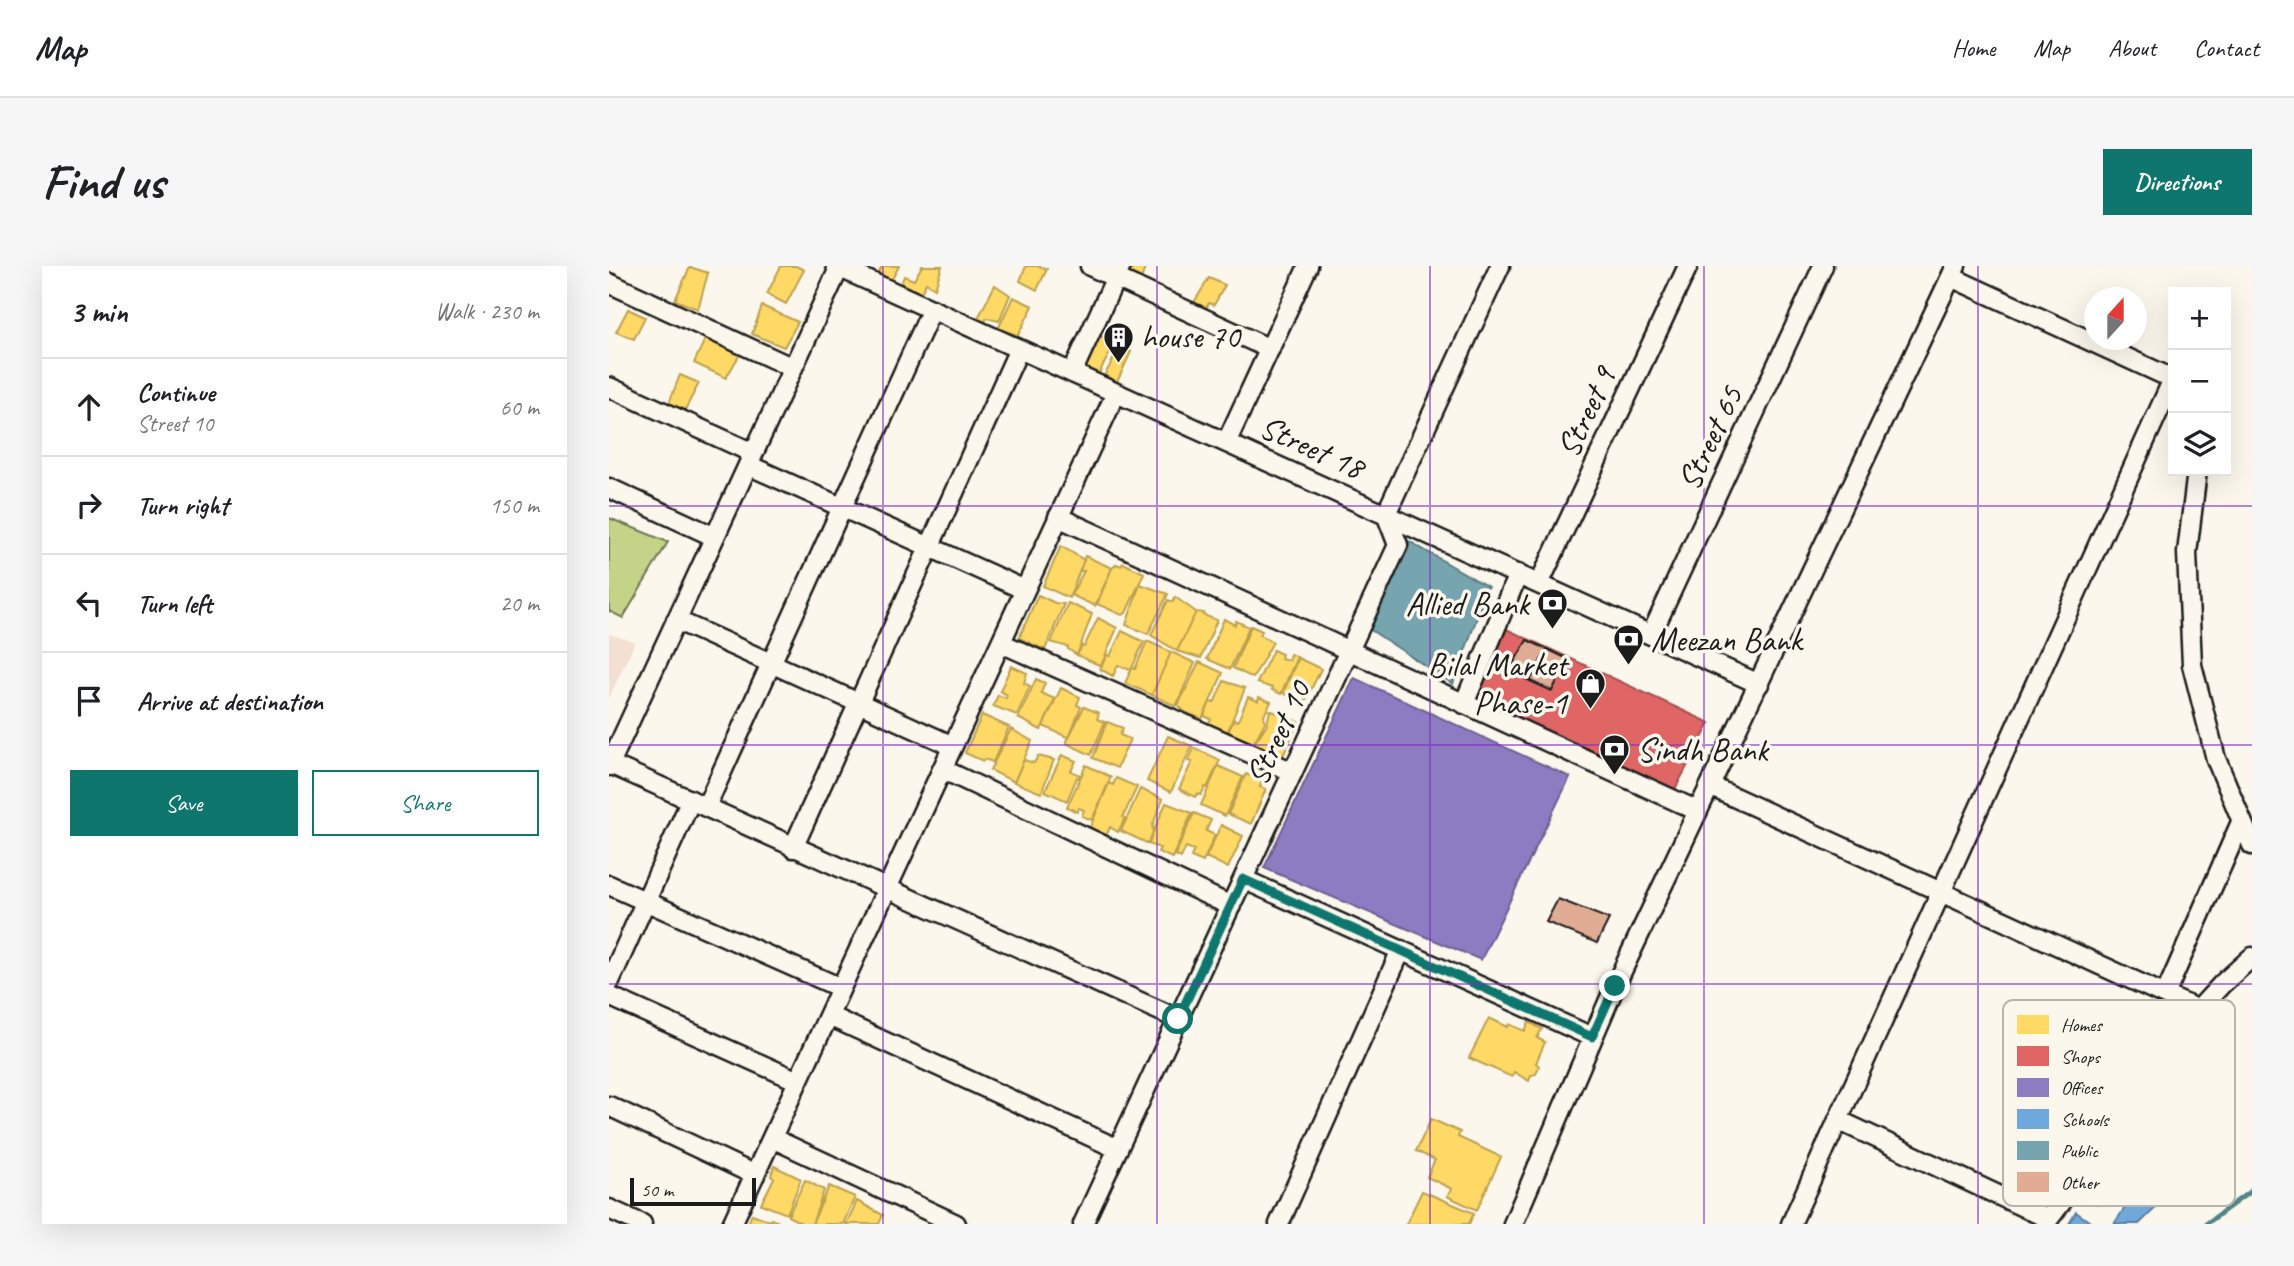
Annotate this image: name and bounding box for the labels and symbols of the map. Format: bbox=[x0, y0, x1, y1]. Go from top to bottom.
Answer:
north arrow bbox=[2084, 287, 2147, 350]
place label: house 70 bbox=[1141, 316, 1242, 358]
building icon: house 70 bbox=[1101, 320, 1135, 364]
street label: Street 9 bbox=[1547, 357, 1626, 464]
street label: Street 65 bbox=[1668, 378, 1753, 497]
street label: Street 18 bbox=[1253, 406, 1373, 490]
place label: Allied Bank bbox=[1406, 583, 1531, 625]
bank icon: Allied Bank bbox=[1535, 587, 1569, 631]
place label: Meezan Bank bbox=[1651, 619, 1804, 661]
bank icon: Meezan Bank bbox=[1611, 623, 1645, 667]
place label: Bilal Market Phase-1 bbox=[1428, 644, 1570, 724]
shop icon: Bilal Market Phase-1 bbox=[1573, 667, 1607, 711]
street label: Street 10 bbox=[1236, 673, 1321, 792]
place label: Sindh Bank bbox=[1637, 729, 1770, 771]
bank icon: Sindh Bank bbox=[1597, 733, 1631, 777]
route end bbox=[1599, 970, 1630, 1001]
legend bbox=[2003, 1000, 2235, 1206]
route start bbox=[1162, 1003, 1193, 1034]
text: Homes bbox=[2061, 1013, 2103, 1037]
text: Shops bbox=[2061, 1045, 2101, 1069]
text: Offices bbox=[2061, 1076, 2104, 1100]
text: Schools bbox=[2061, 1108, 2111, 1132]
text: Public bbox=[2061, 1139, 2099, 1163]
text: Other bbox=[2061, 1171, 2101, 1195]
scale bar bbox=[630, 1175, 756, 1207]

